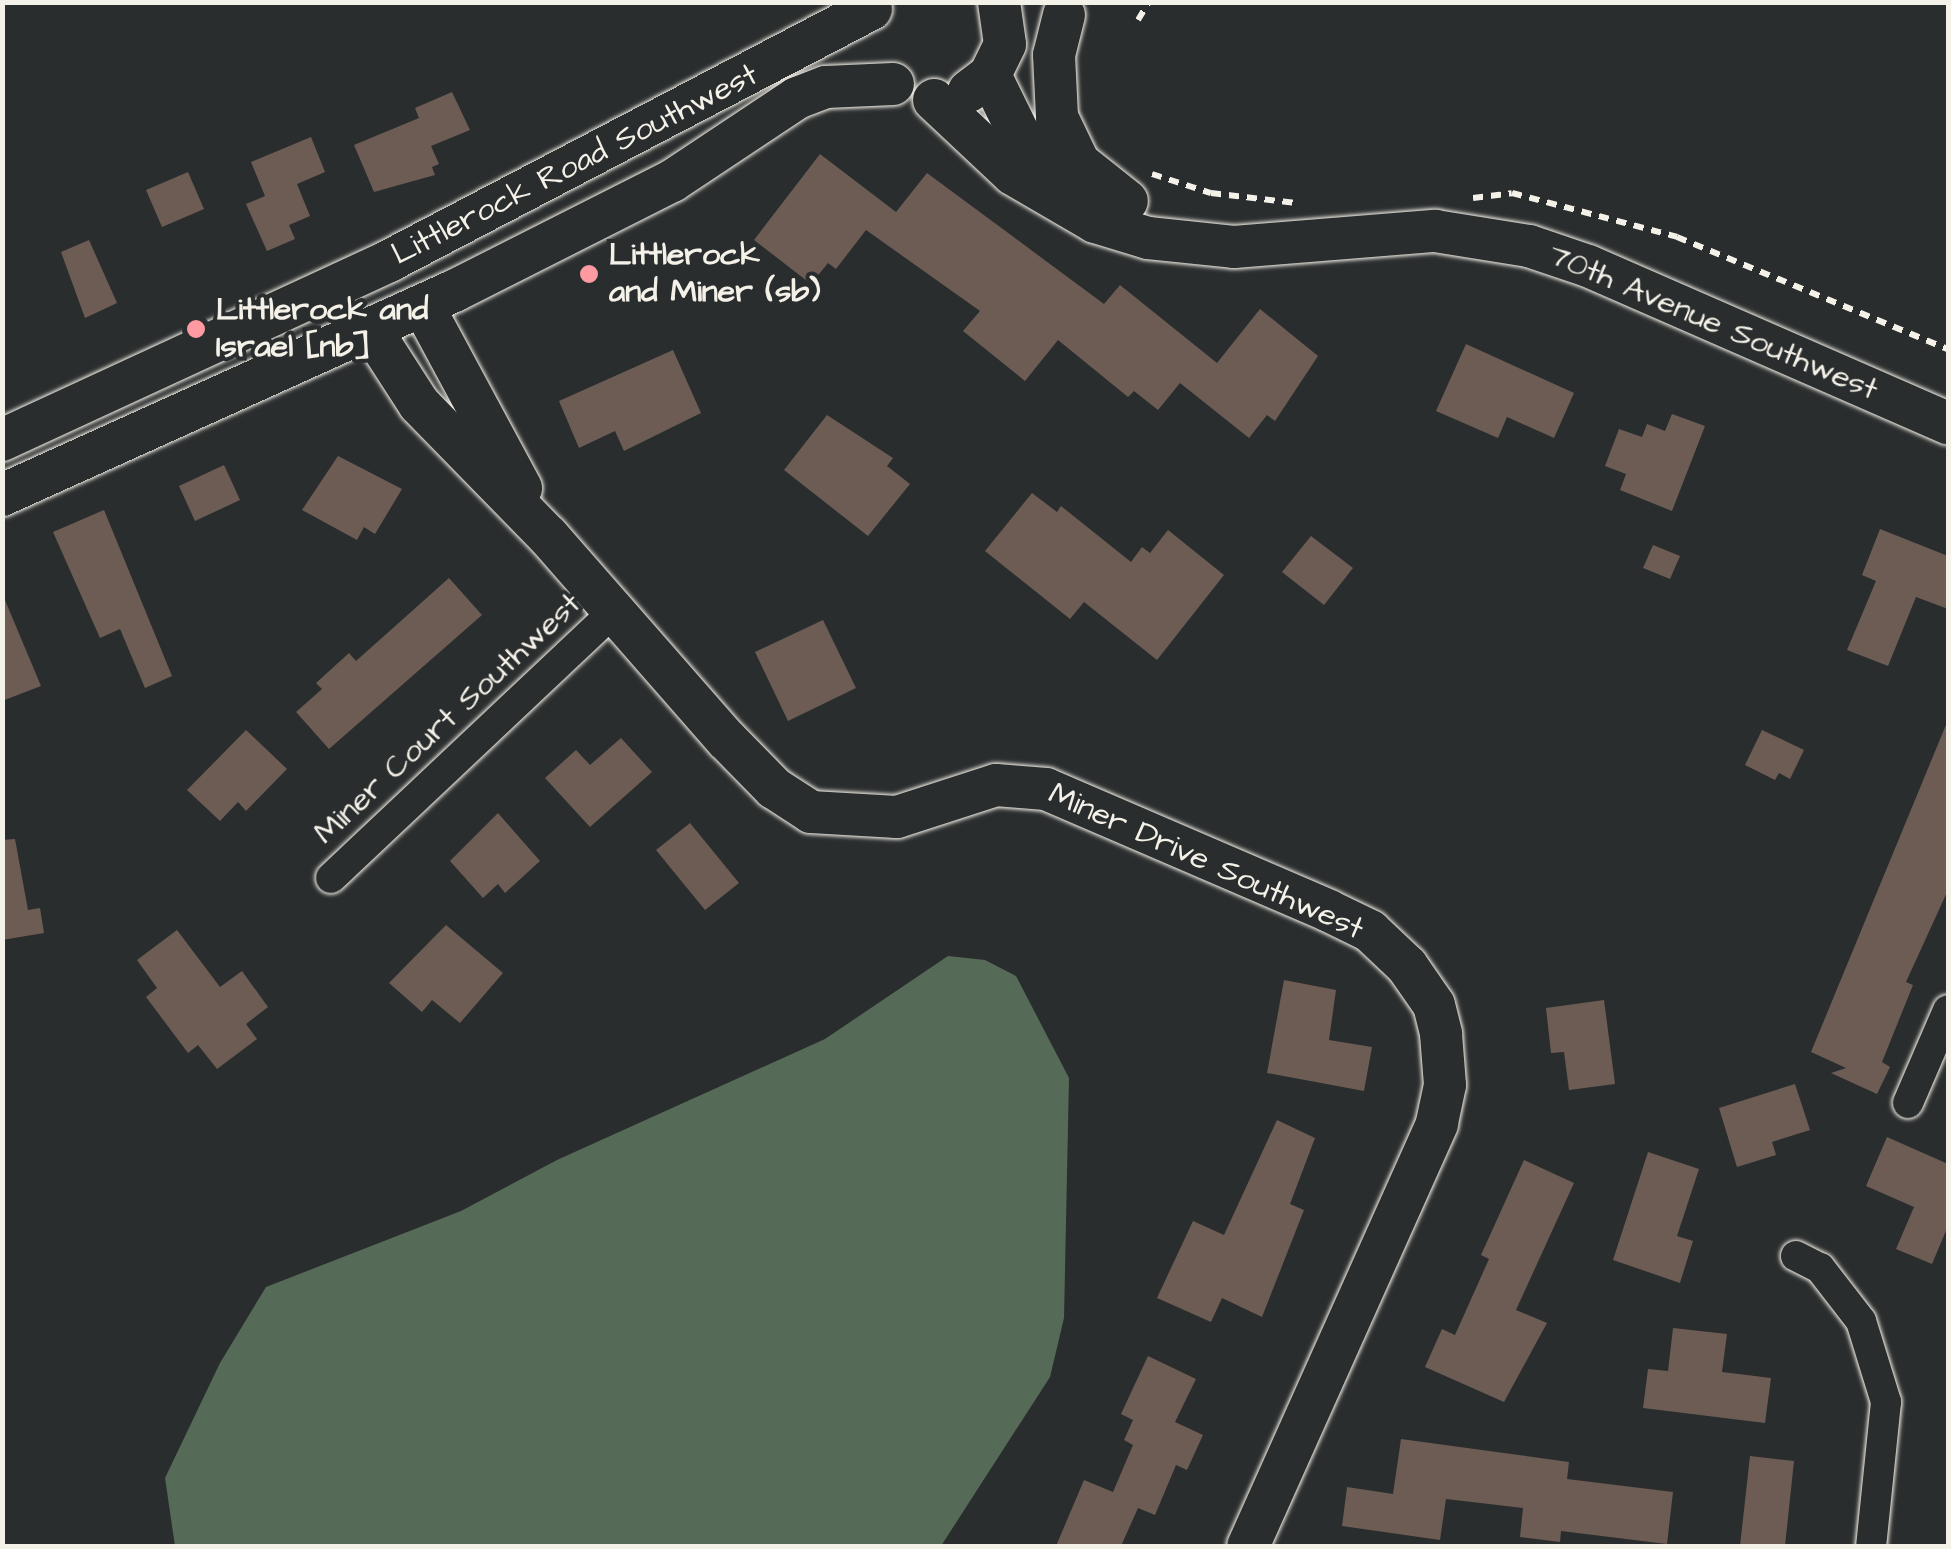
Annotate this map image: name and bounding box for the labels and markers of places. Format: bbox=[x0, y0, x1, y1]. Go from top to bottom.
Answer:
place label: Littlerock and Miner (sb) bbox=[609, 237, 820, 312]
marker: Littlerock and Miner (sb) bbox=[578, 263, 600, 285]
place label: Littlerock and Israel [nb] bbox=[216, 292, 428, 367]
marker: Littlerock and Israel [nb] bbox=[185, 318, 207, 340]

